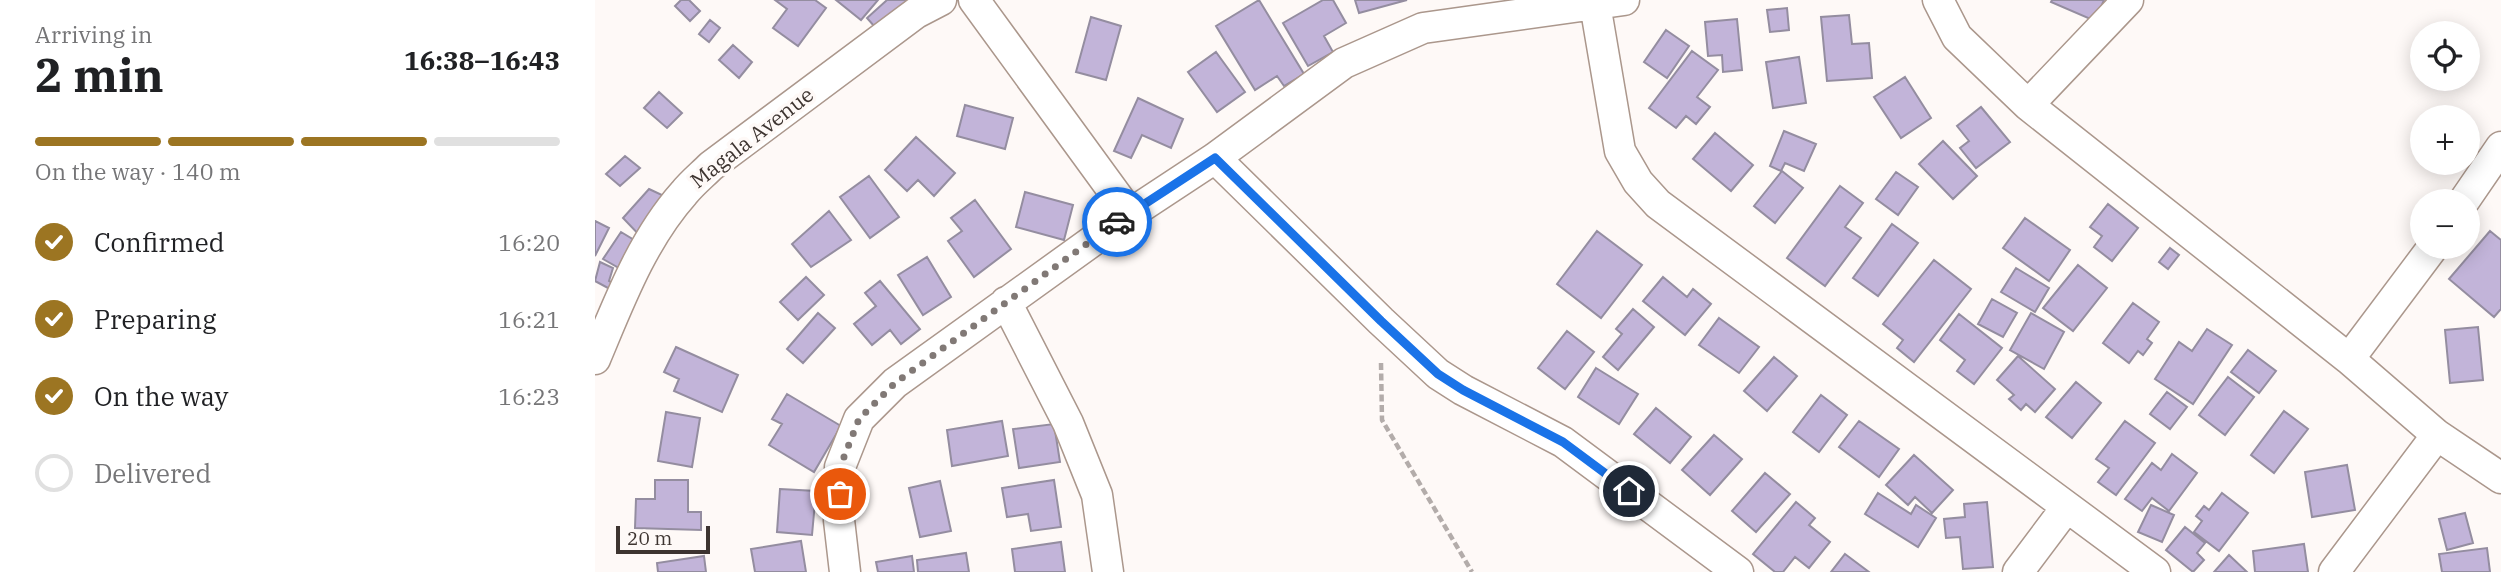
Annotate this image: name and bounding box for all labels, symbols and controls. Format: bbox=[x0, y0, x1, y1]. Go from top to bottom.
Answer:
text: Arriving in bbox=[35, 19, 152, 49]
map controls bbox=[2410, 21, 2480, 259]
button: locate bbox=[2410, 21, 2480, 91]
text: 16:38–16:43 bbox=[404, 43, 560, 77]
text: 2 min bbox=[35, 45, 164, 105]
street label: Magala Avenue bbox=[684, 80, 819, 194]
button: + bbox=[2410, 105, 2480, 175]
text: On the way · 140 m bbox=[35, 156, 241, 186]
courier bbox=[1082, 187, 1152, 257]
button: − bbox=[2410, 189, 2480, 259]
icon: car bbox=[1098, 203, 1136, 241]
icon: check bbox=[35, 223, 73, 261]
text: Confirmed bbox=[94, 225, 225, 259]
text: 16:20 bbox=[498, 227, 560, 257]
icon: check bbox=[35, 300, 73, 338]
text: Preparing bbox=[94, 302, 216, 336]
text: 16:21 bbox=[498, 304, 560, 334]
icon: check bbox=[35, 377, 73, 415]
text: On the way bbox=[94, 379, 228, 413]
text: 16:23 bbox=[498, 381, 560, 411]
text: Delivered bbox=[94, 456, 211, 490]
pin bbox=[1599, 461, 1659, 521]
pin bbox=[810, 464, 870, 524]
icon: home bbox=[1610, 472, 1648, 510]
icon: bag bbox=[821, 475, 859, 513]
scale bar bbox=[616, 523, 711, 555]
text: 20 m bbox=[627, 526, 672, 550]

